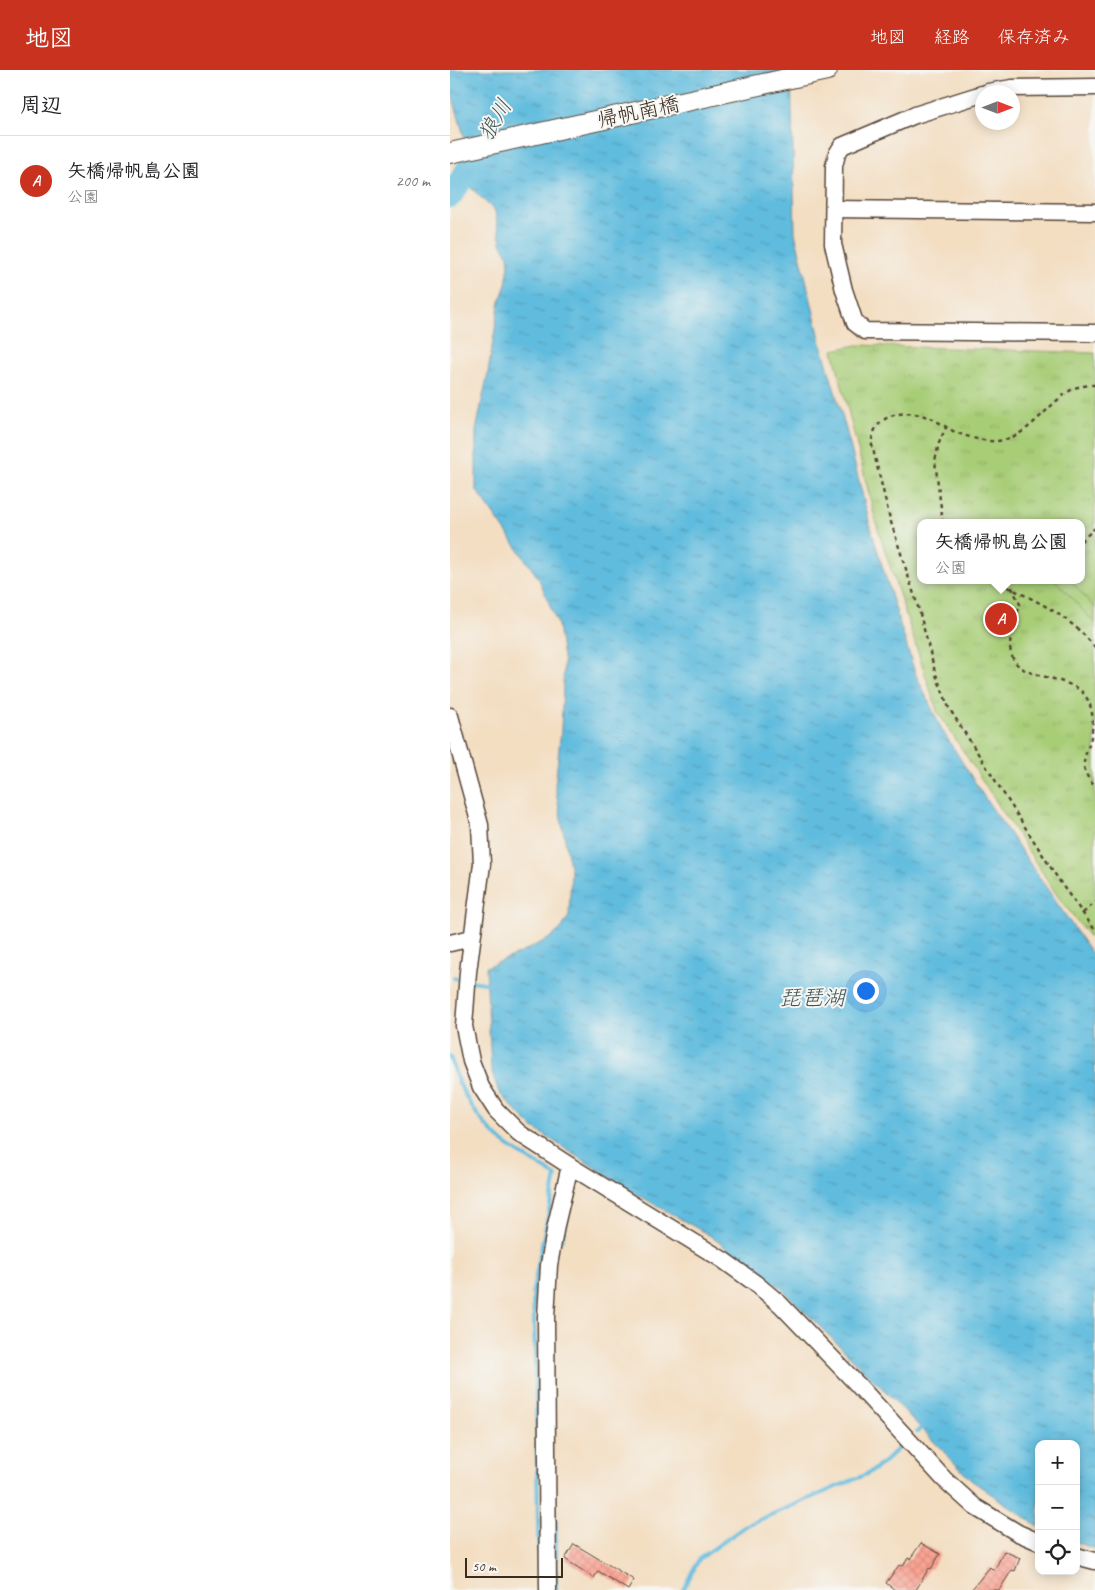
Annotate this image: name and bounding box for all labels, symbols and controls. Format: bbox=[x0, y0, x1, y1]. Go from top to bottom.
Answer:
text: 地図 bbox=[25, 23, 73, 53]
text: 地図 bbox=[870, 26, 906, 48]
text: 経路 bbox=[934, 26, 970, 48]
text: 保存済み bbox=[998, 26, 1070, 48]
north arrow bbox=[975, 85, 1020, 130]
street label: 帰帆南橋 bbox=[594, 91, 682, 133]
text: 周辺 bbox=[20, 92, 62, 118]
water label: 狼川 bbox=[472, 94, 518, 146]
text: 矢橋帰帆島公園 bbox=[67, 159, 200, 183]
text: A bbox=[32, 171, 40, 191]
text: 200 m bbox=[396, 171, 430, 191]
text: 公園 bbox=[67, 187, 99, 207]
popup bbox=[917, 519, 1085, 584]
text: 矢橋帰帆島公園 bbox=[934, 530, 1068, 554]
text: 公園 bbox=[934, 558, 967, 578]
pin: A bbox=[985, 600, 1017, 638]
your location bbox=[853, 978, 879, 1004]
water label: 琵琶湖 bbox=[779, 984, 847, 1012]
map controls bbox=[1035, 1440, 1080, 1575]
button: + bbox=[1035, 1440, 1080, 1485]
button: − bbox=[1035, 1485, 1080, 1530]
button: locate bbox=[1035, 1530, 1080, 1575]
scale bar bbox=[465, 1555, 562, 1578]
text: 50 m bbox=[472, 1558, 496, 1575]

